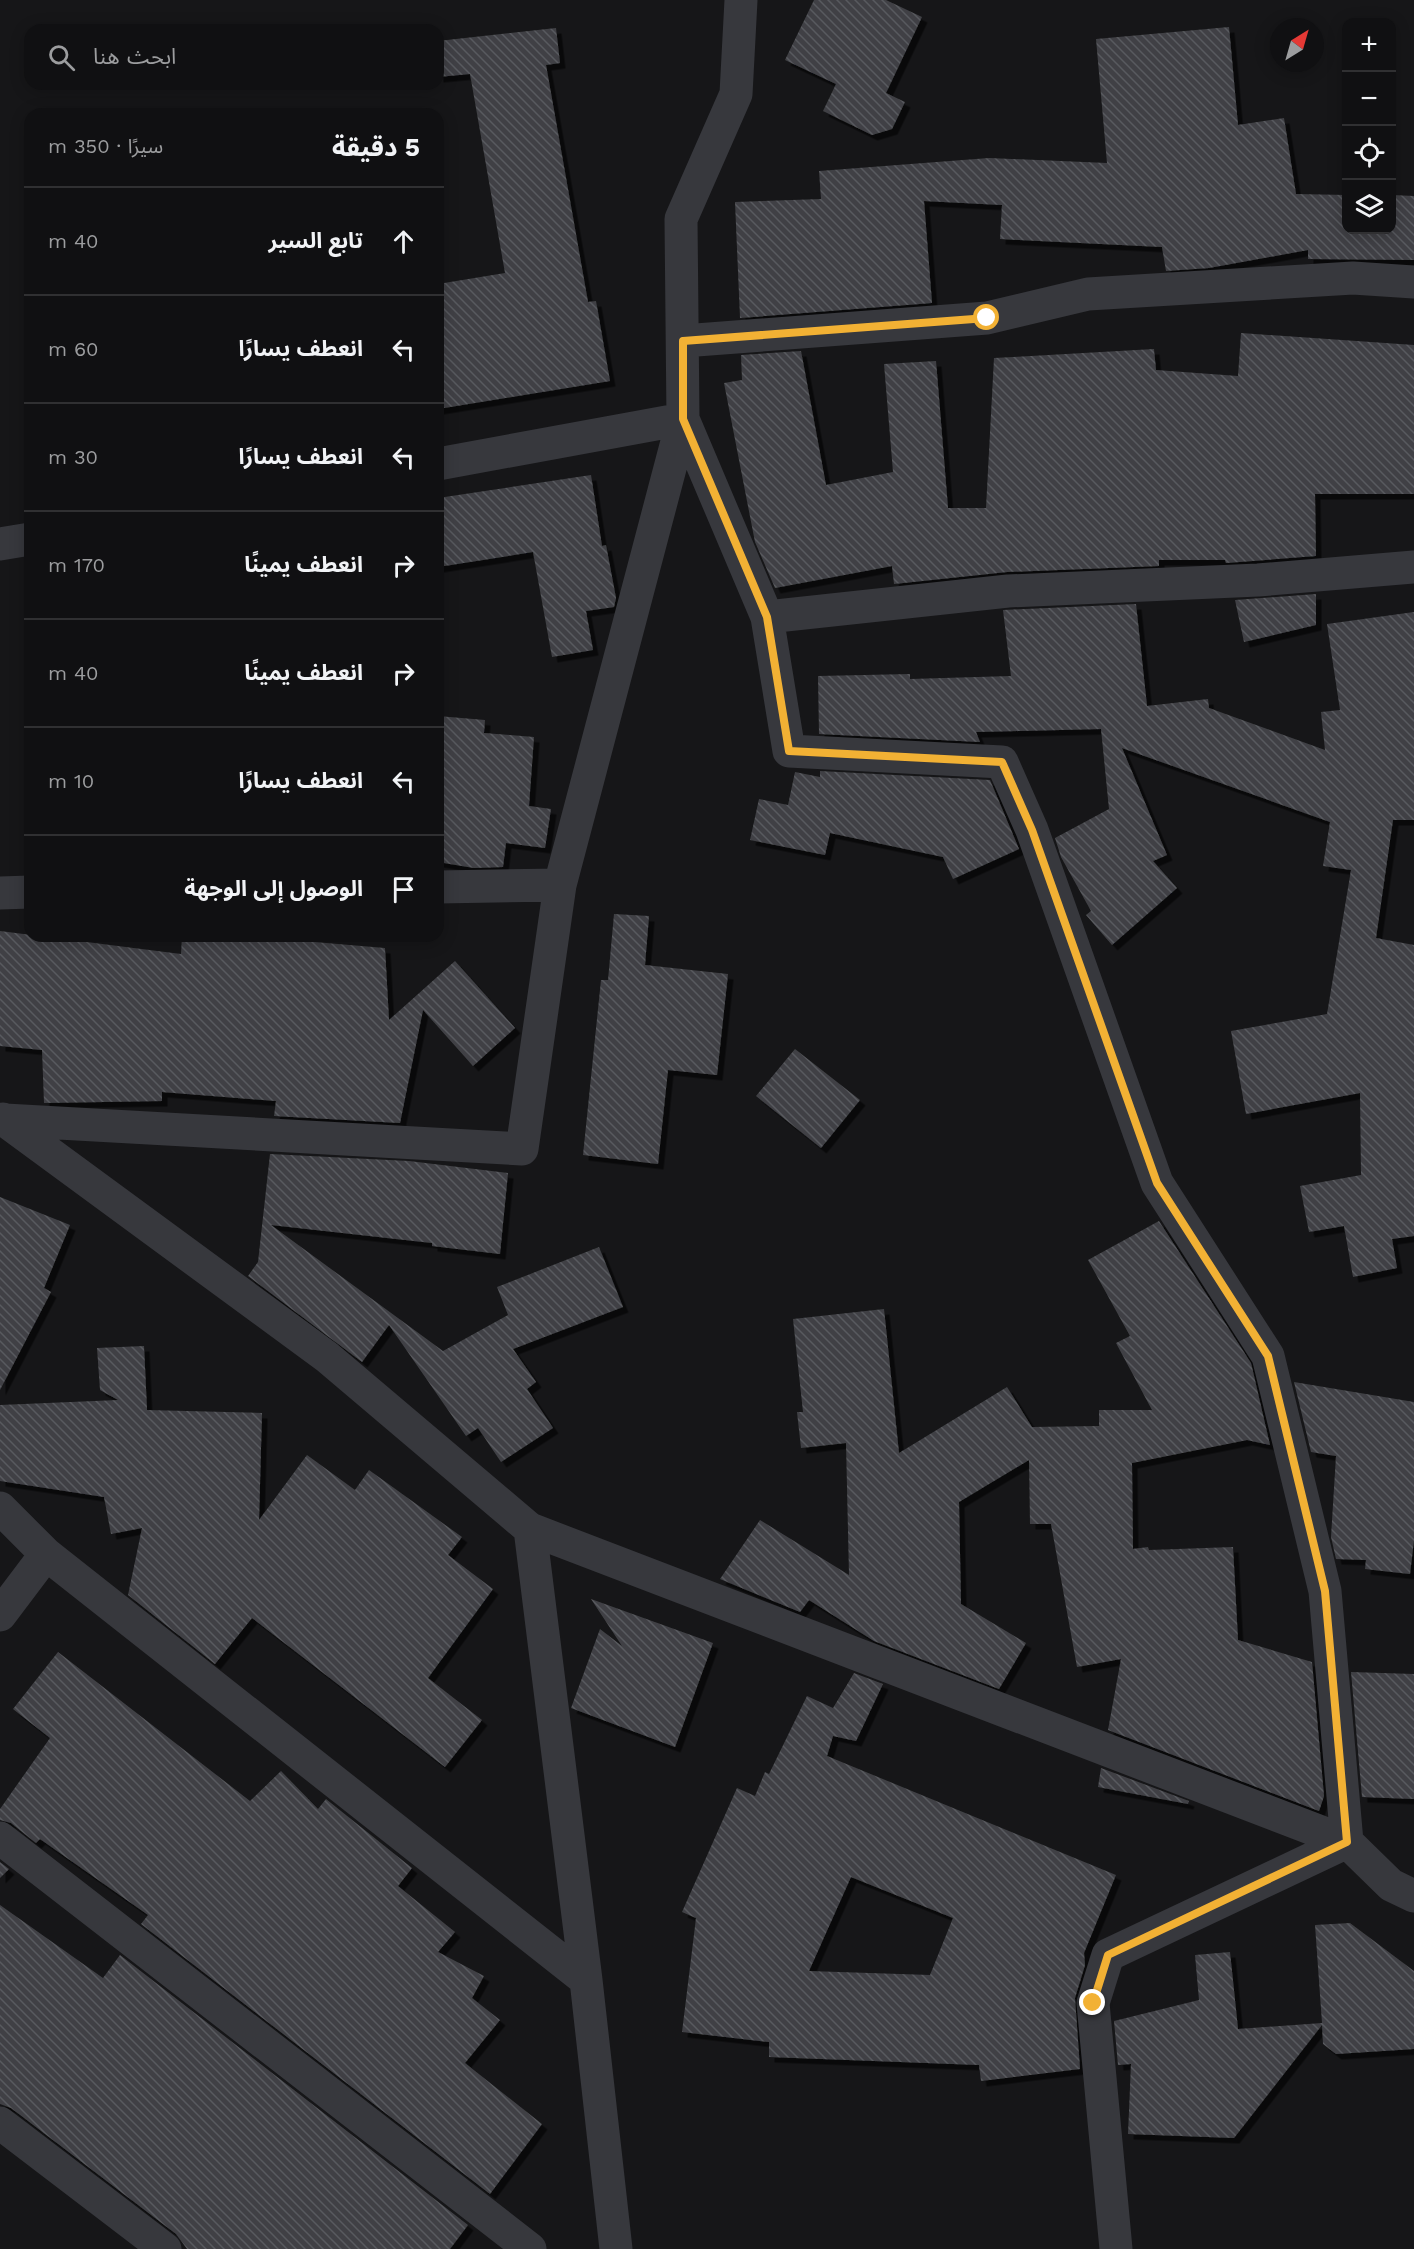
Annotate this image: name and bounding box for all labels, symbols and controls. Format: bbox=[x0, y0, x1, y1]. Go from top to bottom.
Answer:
north arrow bbox=[1270, 18, 1324, 72]
map controls bbox=[1342, 18, 1396, 234]
button: + bbox=[1342, 18, 1396, 72]
search box bbox=[24, 24, 444, 90]
icon: search bbox=[45, 41, 78, 74]
text: ابحث هنا bbox=[93, 44, 176, 69]
button: − bbox=[1342, 72, 1396, 126]
button: locate bbox=[1342, 126, 1396, 180]
text: 5 دقيقة bbox=[332, 132, 420, 162]
text: سيرًا · 350 m bbox=[48, 134, 163, 158]
button: layers bbox=[1342, 180, 1396, 234]
icon: ahead bbox=[387, 225, 420, 258]
text: تابع السير bbox=[268, 228, 363, 253]
text: 40 m bbox=[48, 229, 99, 253]
route start bbox=[973, 304, 999, 330]
icon: left bbox=[387, 333, 420, 366]
text: انعطف يسارًا bbox=[239, 336, 363, 361]
text: 60 m bbox=[48, 337, 99, 361]
icon: left bbox=[387, 441, 420, 474]
text: انعطف يسارًا bbox=[239, 444, 363, 469]
text: 30 m bbox=[48, 445, 98, 469]
icon: right bbox=[387, 549, 420, 582]
text: انعطف يمينًا bbox=[244, 552, 363, 577]
text: 170 m bbox=[48, 553, 105, 577]
icon: right bbox=[387, 657, 420, 690]
text: انعطف يمينًا bbox=[244, 660, 363, 685]
text: 40 m bbox=[48, 661, 99, 685]
icon: left bbox=[387, 765, 420, 798]
text: انعطف يسارًا bbox=[239, 768, 363, 793]
text: 10 m bbox=[48, 769, 94, 793]
icon: arrive bbox=[387, 873, 420, 906]
text: الوصول إلى الوجهة bbox=[184, 876, 363, 901]
route end bbox=[1079, 1989, 1105, 2015]

